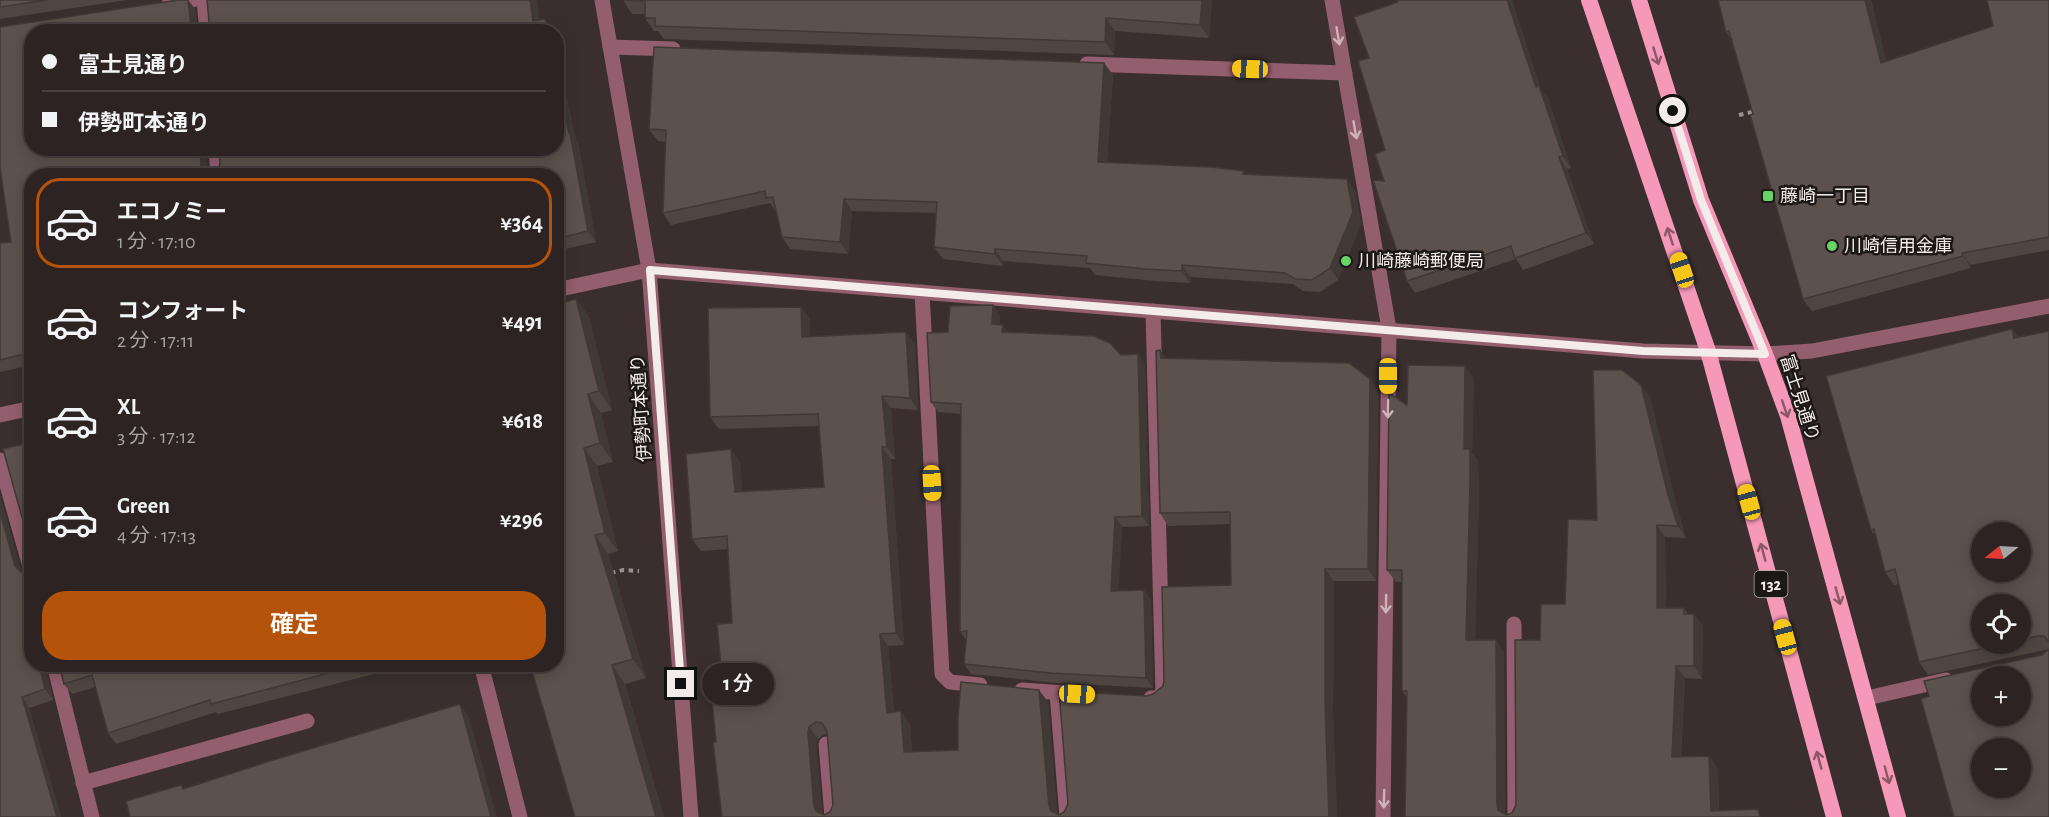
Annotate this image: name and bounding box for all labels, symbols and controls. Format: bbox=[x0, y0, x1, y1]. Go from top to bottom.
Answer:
one-way arrow bbox=[1333, 26, 1344, 46]
one-way arrow bbox=[1651, 46, 1662, 65]
text: 富士見通り bbox=[78, 54, 188, 76]
car bbox=[1232, 59, 1268, 79]
route start bbox=[1659, 97, 1686, 124]
text: 伊勢町本通り bbox=[78, 112, 210, 134]
one-way arrow bbox=[1349, 120, 1360, 140]
place label: 藤崎一丁目 bbox=[1780, 187, 1870, 206]
marker: 藤崎一丁目 bbox=[1761, 189, 1775, 203]
icon: car bbox=[45, 196, 99, 250]
text: エコノミー bbox=[117, 201, 227, 223]
text: ¥364 bbox=[500, 212, 543, 234]
one-way arrow bbox=[1664, 227, 1675, 246]
text: 1 分 · 17:10 bbox=[117, 232, 196, 252]
place label: 川崎信用金庫 bbox=[1844, 237, 1952, 256]
marker: 川崎信用金庫 bbox=[1825, 239, 1839, 253]
car bbox=[1668, 250, 1696, 290]
place label: 川崎藤崎郵便局 bbox=[1358, 252, 1484, 271]
marker: 川崎藤崎郵便局 bbox=[1339, 254, 1353, 268]
icon: car bbox=[45, 295, 99, 349]
text: コンフォート bbox=[117, 300, 248, 322]
text: ¥491 bbox=[502, 311, 543, 333]
text: 2 分 · 17:11 bbox=[117, 331, 194, 351]
street label: 富士見通り bbox=[1777, 352, 1822, 444]
street label: 伊勢町本通り bbox=[627, 353, 655, 463]
car bbox=[1379, 358, 1397, 394]
icon: car bbox=[45, 394, 99, 448]
text: XL bbox=[117, 396, 140, 418]
one-way arrow bbox=[1382, 398, 1394, 418]
one-way arrow bbox=[1780, 399, 1791, 418]
text: ¥618 bbox=[502, 410, 543, 432]
text: 3 分 · 17:12 bbox=[117, 427, 196, 447]
car bbox=[922, 465, 942, 501]
car bbox=[1736, 482, 1762, 522]
icon: car bbox=[45, 493, 99, 547]
text: Green bbox=[117, 495, 170, 517]
text: ¥296 bbox=[500, 509, 543, 531]
north arrow bbox=[1971, 522, 2031, 582]
map controls bbox=[1971, 522, 2031, 798]
text: 4 分 · 17:13 bbox=[117, 526, 196, 546]
one-way arrow bbox=[1756, 543, 1768, 562]
road number: 132 bbox=[1754, 571, 1788, 597]
one-way arrow bbox=[1833, 586, 1844, 605]
button: 確定 bbox=[42, 591, 546, 660]
one-way arrow bbox=[1380, 593, 1392, 613]
button: locate bbox=[1971, 594, 2031, 654]
car bbox=[1772, 617, 1798, 657]
callout: 1 分 bbox=[702, 663, 774, 705]
button: + bbox=[1971, 666, 2031, 726]
route end bbox=[667, 670, 694, 697]
text: 1 分 bbox=[723, 674, 753, 694]
car bbox=[1059, 684, 1095, 704]
button: − bbox=[1971, 738, 2031, 798]
one-way arrow bbox=[1812, 751, 1824, 770]
one-way arrow bbox=[1882, 765, 1893, 784]
one-way arrow bbox=[1378, 788, 1389, 808]

